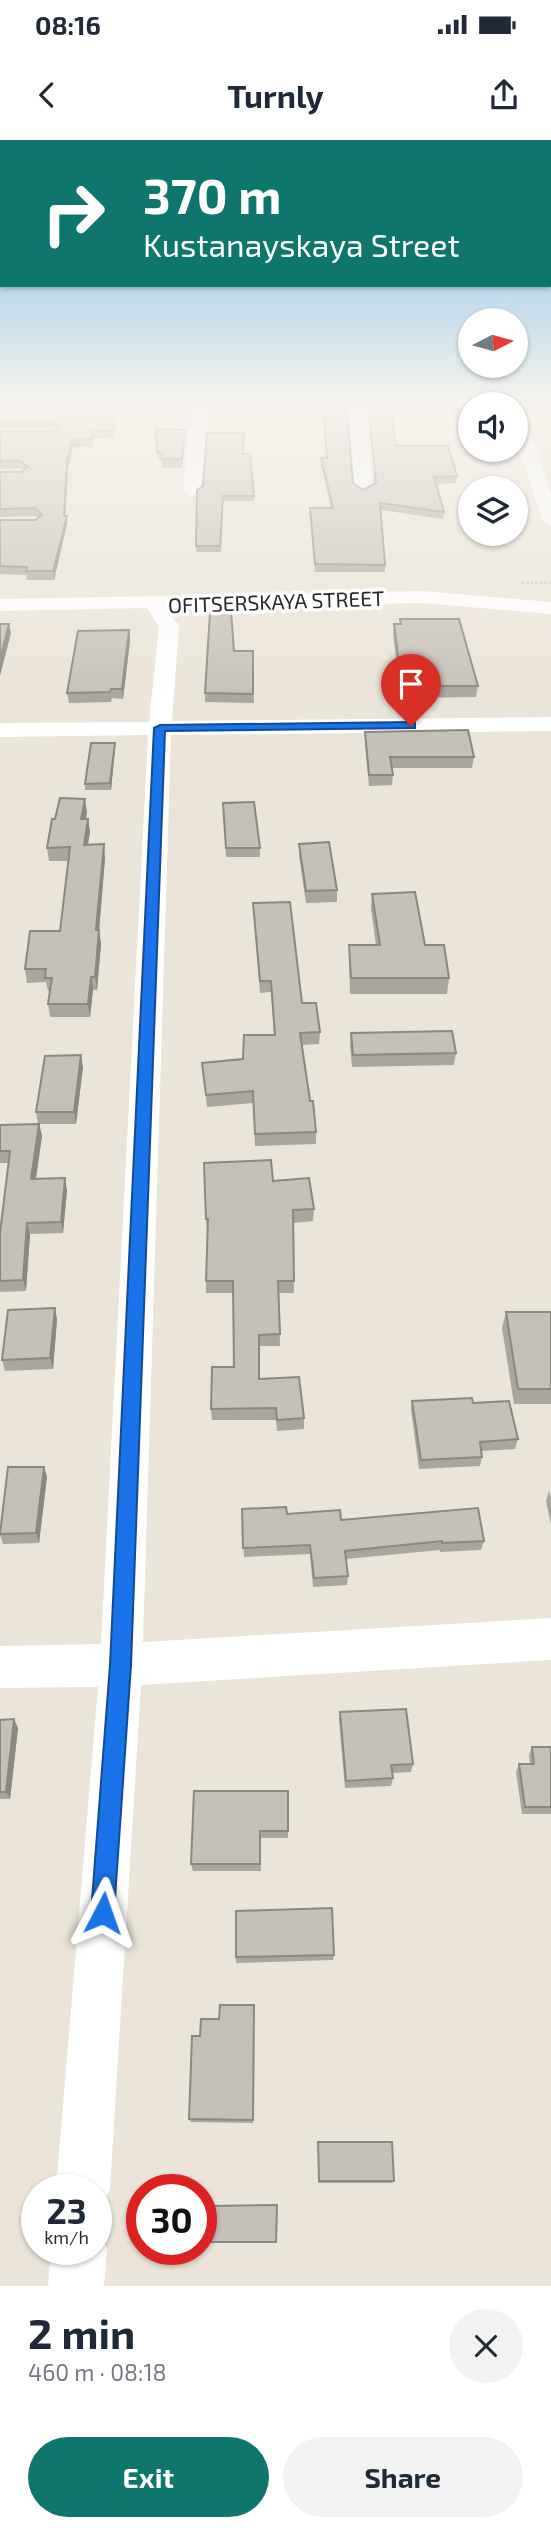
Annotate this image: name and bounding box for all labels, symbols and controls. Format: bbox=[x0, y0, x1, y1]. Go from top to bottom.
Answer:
text: 08:16 bbox=[35, 9, 101, 40]
icon: back bbox=[28, 76, 66, 114]
text: Turnly bbox=[227, 76, 324, 114]
icon: share bbox=[485, 76, 523, 114]
text: 370 m bbox=[143, 165, 281, 224]
icon: right bbox=[28, 168, 119, 259]
text: Kustanayskaya Street bbox=[143, 225, 460, 263]
north arrow bbox=[458, 308, 528, 378]
map controls bbox=[458, 308, 528, 546]
button: sound bbox=[458, 392, 528, 462]
button: layers bbox=[458, 476, 528, 546]
street label: OFITSERSKAYA STREET bbox=[167, 585, 385, 617]
pin bbox=[381, 654, 441, 726]
icon: arrive bbox=[392, 665, 430, 703]
position arrow bbox=[66, 1876, 140, 1950]
speed limit sign: 30 bbox=[126, 2174, 217, 2265]
text: 23 bbox=[46, 2189, 87, 2231]
text: km/h bbox=[44, 2226, 89, 2248]
text: 2 min bbox=[28, 2307, 135, 2357]
button: close bbox=[449, 2309, 523, 2383]
text: 460 m · 08:18 bbox=[28, 2358, 167, 2386]
button: Exit bbox=[28, 2437, 269, 2517]
button: Share bbox=[283, 2437, 523, 2517]

